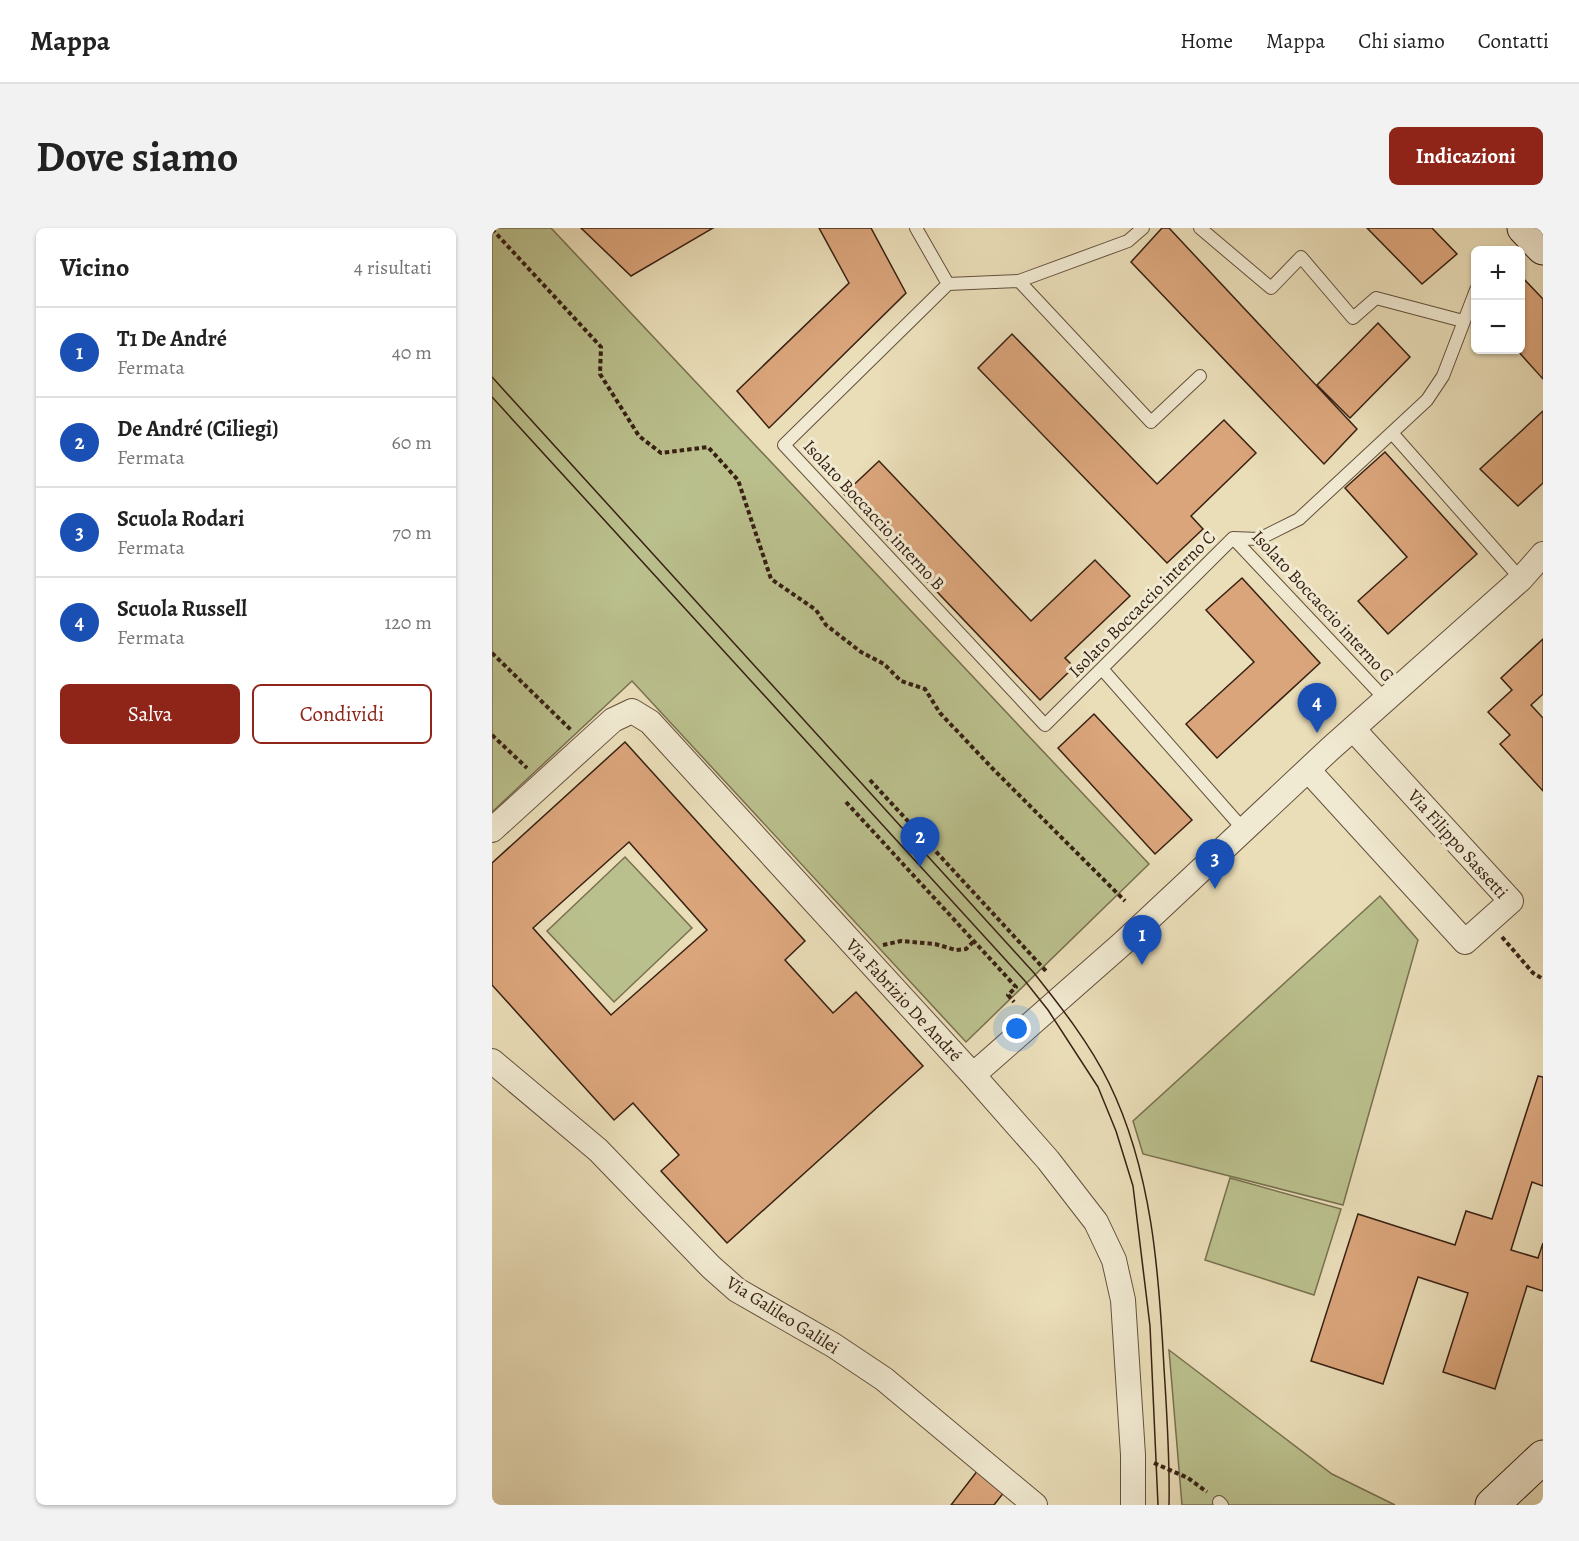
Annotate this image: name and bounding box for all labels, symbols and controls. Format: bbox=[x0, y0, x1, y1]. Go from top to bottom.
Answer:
text: Mappa bbox=[30, 22, 110, 60]
text: Home bbox=[1180, 27, 1233, 55]
text: Mappa bbox=[1266, 27, 1325, 55]
text: Chi siamo bbox=[1358, 27, 1445, 55]
text: Contatti bbox=[1478, 27, 1549, 55]
button: Indicazioni bbox=[1389, 127, 1543, 185]
text: Dove siamo bbox=[36, 128, 238, 185]
map controls bbox=[1471, 246, 1525, 354]
button: + bbox=[1471, 246, 1525, 300]
text: Vicino bbox=[60, 250, 129, 285]
text: 4 risultati bbox=[354, 254, 432, 281]
button: − bbox=[1471, 300, 1525, 354]
text: T1 De André bbox=[117, 324, 227, 354]
text: 1 bbox=[76, 339, 83, 366]
text: 40 m bbox=[392, 339, 432, 366]
text: Fermata bbox=[117, 354, 185, 381]
text: De André (Ciliegi) bbox=[117, 414, 279, 444]
text: 2 bbox=[75, 429, 84, 456]
text: 60 m bbox=[392, 429, 432, 456]
street label: Isolato Boccaccio interno B bbox=[798, 434, 950, 596]
text: Fermata bbox=[117, 444, 185, 471]
text: Scuola Rodari bbox=[117, 504, 244, 534]
text: 3 bbox=[75, 519, 84, 546]
text: 70 m bbox=[392, 519, 432, 546]
street label: Isolato Boccaccio interno C bbox=[1063, 525, 1221, 683]
street label: Isolato Boccaccio interno G bbox=[1246, 525, 1400, 687]
text: Fermata bbox=[117, 534, 185, 561]
text: Scuola Russell bbox=[117, 594, 247, 624]
text: 4 bbox=[75, 609, 84, 636]
text: 120 m bbox=[384, 609, 432, 636]
text: Fermata bbox=[117, 624, 185, 651]
button: Salva bbox=[60, 684, 240, 744]
button: Condividi bbox=[252, 684, 432, 744]
pin: 4 bbox=[1298, 684, 1336, 733]
street label: Via Filippo Sassetti bbox=[1402, 783, 1514, 904]
pin: 2 bbox=[900, 818, 940, 867]
pin: 3 bbox=[1196, 840, 1234, 889]
pin: 1 bbox=[1122, 916, 1162, 965]
street label: Via Fabrizio De André bbox=[840, 933, 967, 1067]
your location bbox=[1002, 1014, 1031, 1043]
street label: Via Galileo Galilei bbox=[721, 1270, 844, 1359]

